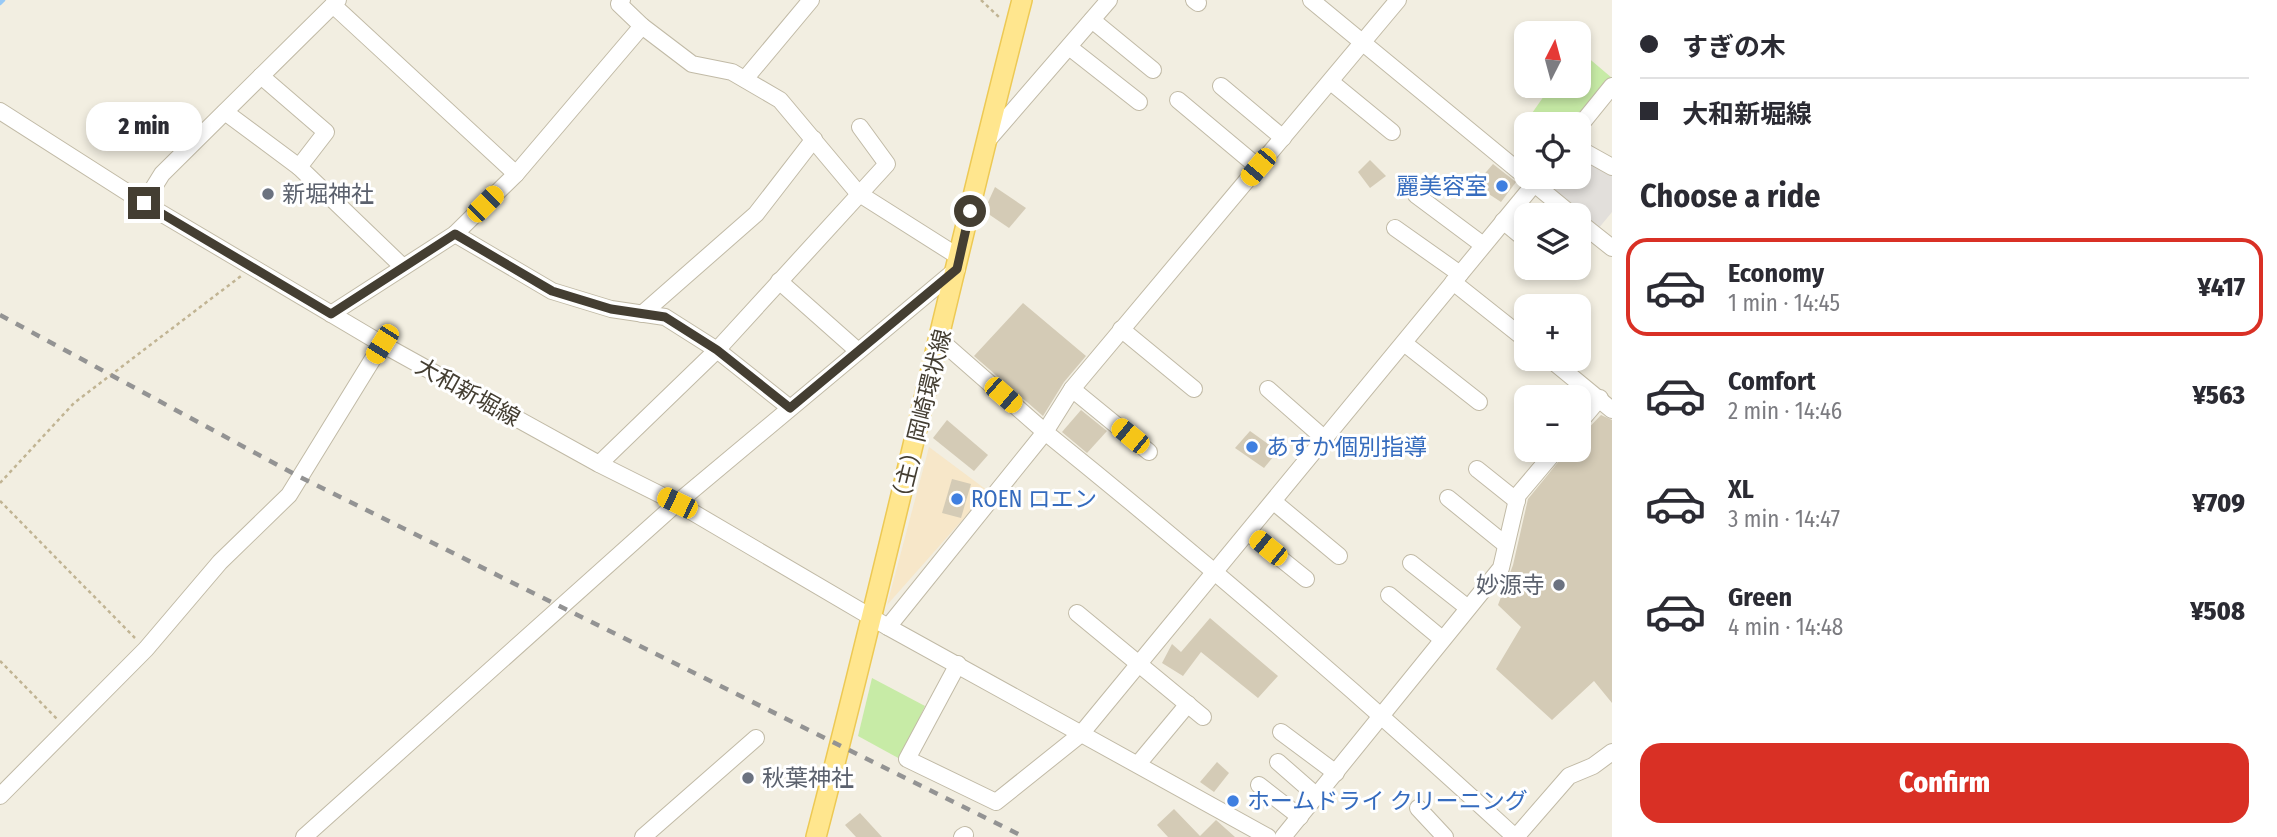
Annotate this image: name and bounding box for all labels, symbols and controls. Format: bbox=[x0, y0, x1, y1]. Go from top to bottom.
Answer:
north arrow bbox=[1514, 21, 1591, 98]
map controls bbox=[1514, 21, 1591, 462]
text: すぎの木 bbox=[1682, 32, 1786, 63]
text: 大和新堀線 bbox=[1682, 99, 1812, 130]
callout: 2 min bbox=[86, 102, 202, 150]
text: 2 min bbox=[119, 112, 169, 140]
button: locate bbox=[1514, 112, 1591, 189]
car bbox=[1237, 144, 1280, 190]
place label: 麗美容室 bbox=[1396, 172, 1488, 200]
text: Choose a ride bbox=[1640, 177, 1821, 215]
marker: 麗美容室 bbox=[1494, 178, 1510, 194]
place label: 新堀神社 bbox=[282, 180, 374, 208]
car bbox=[463, 182, 508, 226]
marker: 新堀神社 bbox=[260, 186, 276, 202]
route end bbox=[128, 187, 160, 219]
route start bbox=[954, 195, 986, 227]
button: layers bbox=[1514, 203, 1591, 280]
icon: car bbox=[1644, 256, 1707, 319]
text: Economy bbox=[1728, 258, 1824, 289]
text: ¥417 bbox=[2198, 272, 2245, 303]
text: 1 min · 14:45 bbox=[1728, 289, 1840, 317]
button: + bbox=[1514, 294, 1591, 371]
car bbox=[362, 321, 403, 367]
street label: （主）岡崎環状線 bbox=[885, 326, 957, 512]
street label: 大和新堀線 bbox=[411, 352, 525, 432]
icon: car bbox=[1644, 364, 1707, 427]
text: Comfort bbox=[1728, 366, 1816, 397]
car bbox=[981, 373, 1026, 417]
text: ¥563 bbox=[2192, 380, 2245, 411]
button: − bbox=[1514, 385, 1591, 462]
text: 2 min · 14:46 bbox=[1728, 397, 1842, 425]
car bbox=[1108, 415, 1153, 457]
place label: あすか個別指導 bbox=[1266, 433, 1427, 461]
marker: あすか個別指導 bbox=[1244, 439, 1260, 455]
icon: car bbox=[1644, 472, 1707, 535]
text: XL bbox=[1728, 474, 1754, 505]
car bbox=[654, 484, 701, 522]
place label: ROEN ロエン bbox=[971, 485, 1097, 513]
text: ¥709 bbox=[2192, 488, 2245, 519]
marker: ROEN ロエン bbox=[949, 491, 965, 507]
text: 3 min · 14:47 bbox=[1728, 505, 1840, 533]
car bbox=[1246, 527, 1291, 569]
place label: 妙源寺 bbox=[1476, 571, 1545, 599]
marker: 妙源寺 bbox=[1551, 577, 1567, 593]
icon: car bbox=[1644, 580, 1707, 643]
text: Green bbox=[1728, 582, 1792, 613]
text: ¥508 bbox=[2190, 596, 2245, 627]
text: 4 min · 14:48 bbox=[1728, 613, 1843, 641]
button: Confirm bbox=[1640, 743, 2249, 823]
place label: 秋葉神社 bbox=[762, 764, 854, 792]
marker: 秋葉神社 bbox=[740, 770, 756, 786]
place label: ホームドライ クリーニング bbox=[1247, 787, 1528, 815]
marker: ホームドライ クリーニング bbox=[1225, 793, 1241, 809]

